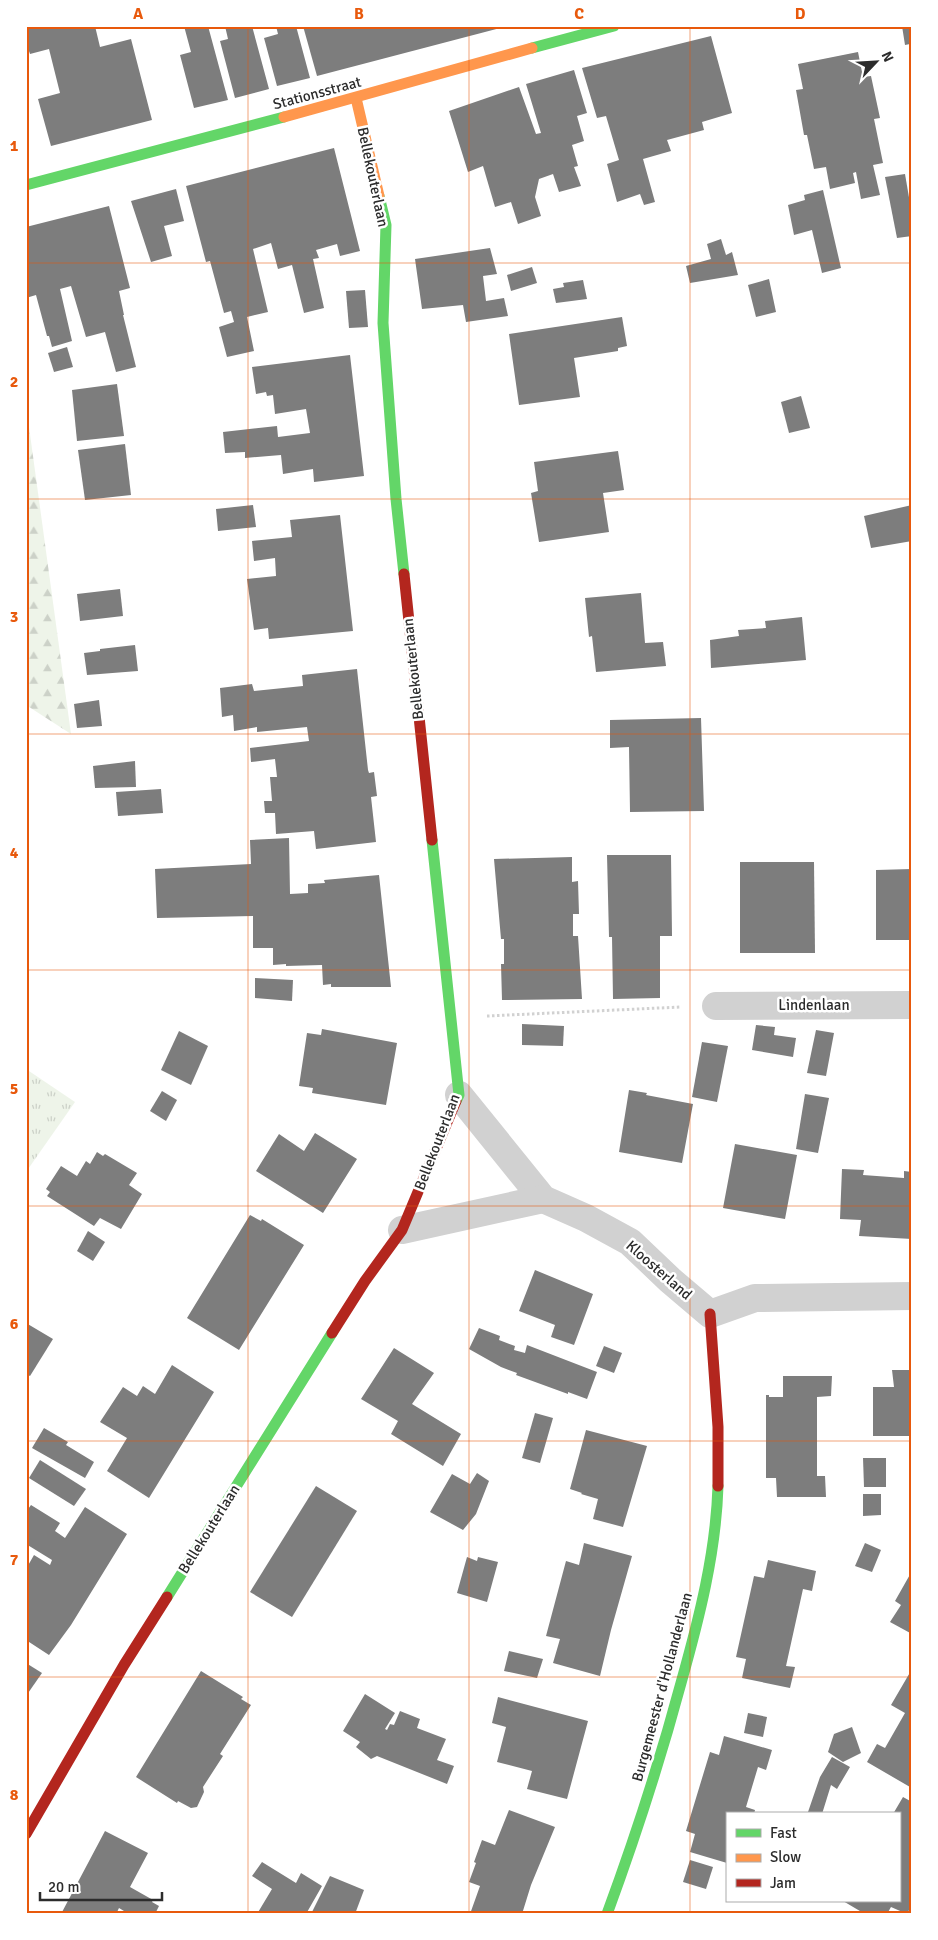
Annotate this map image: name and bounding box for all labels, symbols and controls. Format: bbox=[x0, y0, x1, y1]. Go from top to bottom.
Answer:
text: A bbox=[133, 4, 144, 24]
text: B bbox=[354, 4, 364, 24]
text: C bbox=[574, 4, 584, 24]
text: D bbox=[795, 4, 806, 24]
north arrow bbox=[850, 38, 900, 88]
text: N bbox=[878, 49, 897, 65]
street label: Stationsstraat bbox=[271, 73, 363, 113]
street label: Bellekouterlaan bbox=[354, 125, 392, 229]
text: 1 bbox=[10, 136, 19, 156]
text: 2 bbox=[10, 372, 18, 392]
text: 3 bbox=[10, 607, 18, 627]
street label: Bellekouterlaan bbox=[399, 617, 427, 721]
text: 4 bbox=[10, 843, 19, 863]
street label: Lindenlaan bbox=[778, 996, 850, 1014]
text: 5 bbox=[10, 1079, 18, 1099]
street label: Bellekouterlaan bbox=[410, 1091, 464, 1193]
street label: Kloosterland bbox=[622, 1236, 696, 1304]
text: 6 bbox=[10, 1314, 19, 1334]
street label: Bellekouterlaan bbox=[174, 1481, 244, 1577]
text: 7 bbox=[10, 1550, 19, 1570]
street label: Burgemeester d'Hollanderlaan bbox=[628, 1590, 696, 1784]
text: 8 bbox=[10, 1785, 19, 1805]
legend bbox=[726, 1812, 900, 1902]
text: Fast bbox=[770, 1824, 797, 1842]
text: Slow bbox=[770, 1848, 801, 1866]
scale bar bbox=[40, 1870, 162, 1902]
text: Jam bbox=[770, 1874, 796, 1892]
text: 20 m bbox=[48, 1878, 79, 1896]

